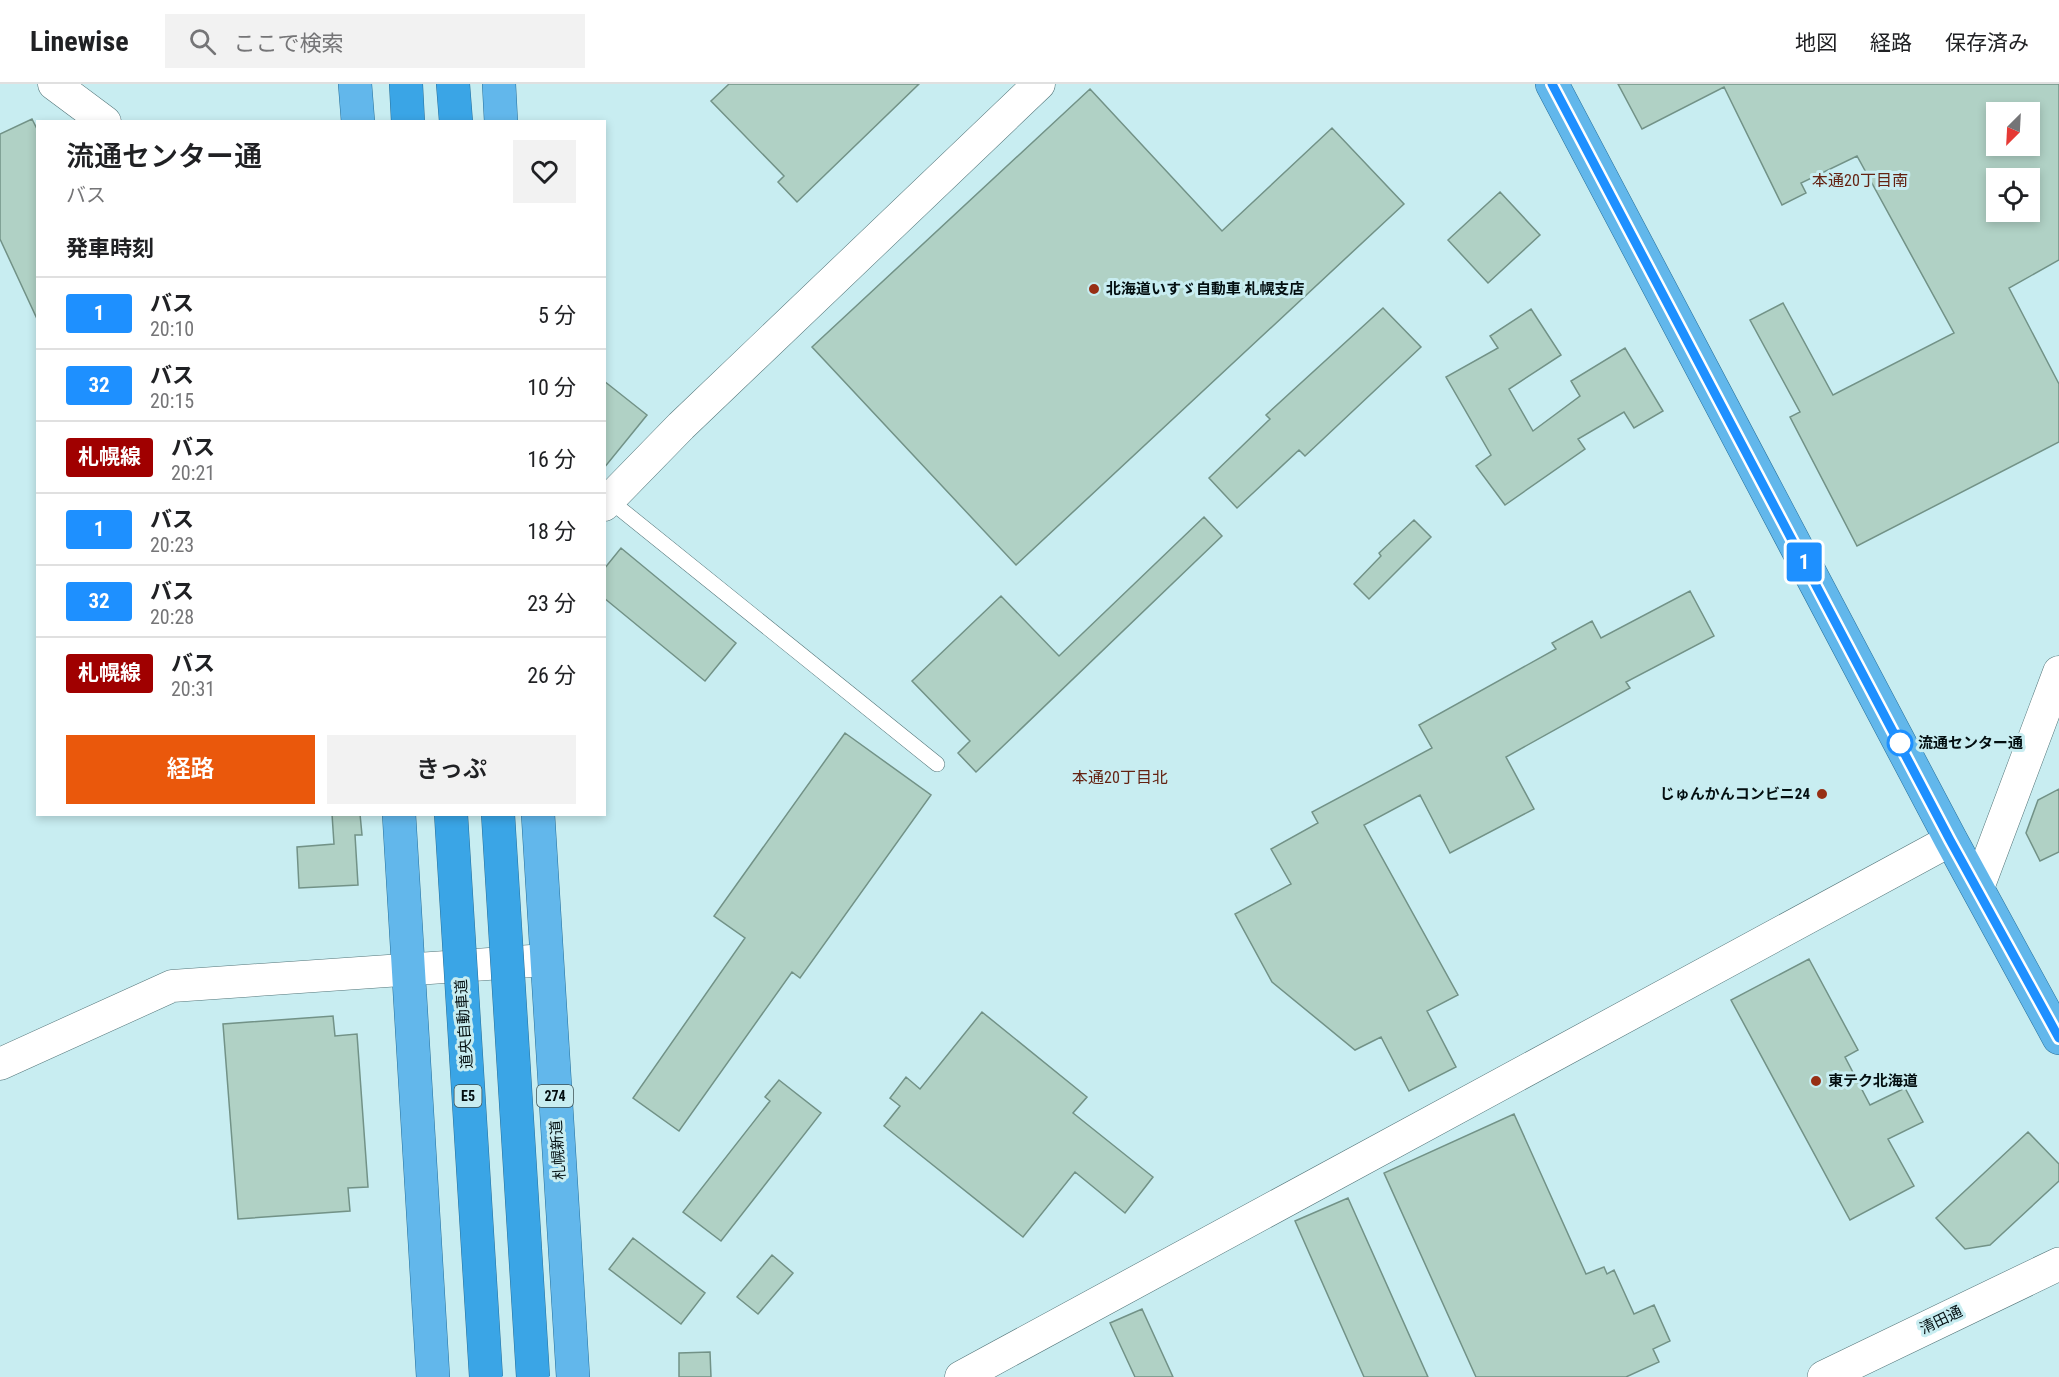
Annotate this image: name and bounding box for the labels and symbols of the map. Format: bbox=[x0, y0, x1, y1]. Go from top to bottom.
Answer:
north arrow bbox=[1986, 102, 2040, 156]
district label: 本通20丁目南 bbox=[1812, 171, 1908, 190]
place label: 北海道いすゞ自動車 札幌支店 bbox=[1106, 280, 1304, 298]
marker: 北海道いすゞ自動車 札幌支店 bbox=[1087, 282, 1101, 296]
line badge: 1 bbox=[1784, 542, 1824, 582]
marker: 流通センター通 bbox=[1887, 730, 1913, 756]
place label: 流通センター通 bbox=[1918, 734, 2023, 752]
district label: 本通20丁目北 bbox=[1072, 768, 1168, 787]
place label: じゅんかんコンビニ24 bbox=[1660, 785, 1810, 803]
marker: じゅんかんコンビニ24 bbox=[1815, 787, 1829, 801]
street label: 道央自動車道 bbox=[452, 978, 476, 1070]
place label: 東テク北海道 bbox=[1828, 1072, 1918, 1090]
marker: 東テク北海道 bbox=[1809, 1074, 1823, 1088]
road number: E5 bbox=[454, 1085, 482, 1107]
road number: 274 bbox=[537, 1085, 573, 1107]
street label: 札幌新道 bbox=[547, 1119, 569, 1181]
street label: 清田通 bbox=[1917, 1302, 1965, 1338]

